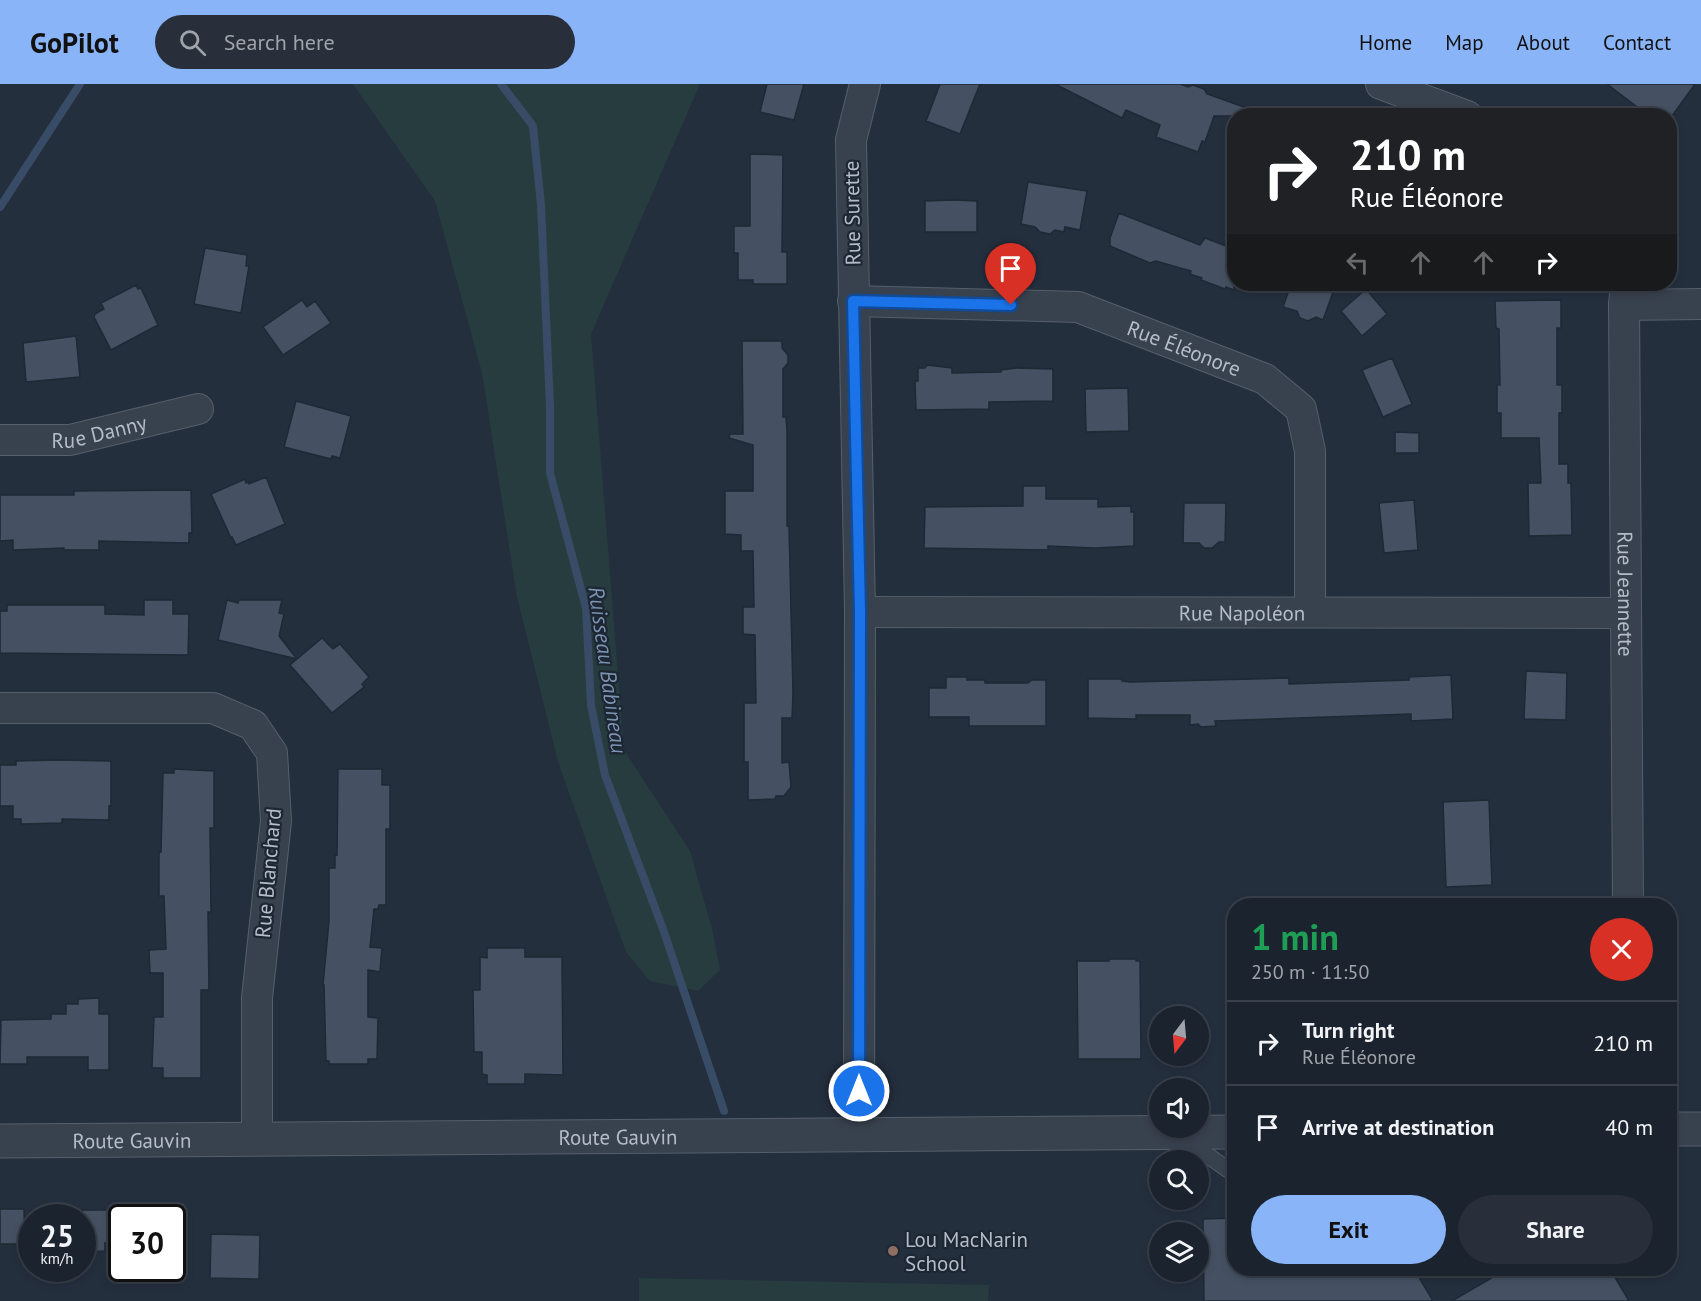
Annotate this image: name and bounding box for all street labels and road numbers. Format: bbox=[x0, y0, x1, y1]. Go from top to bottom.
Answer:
street label: Rue Surette bbox=[838, 160, 866, 266]
street label: Rue Éléonore bbox=[1124, 314, 1245, 382]
street label: Rue Danny bbox=[52, 408, 150, 454]
street label: Rue Jeannette bbox=[1612, 531, 1640, 657]
street label: Rue Napoléon bbox=[1179, 599, 1305, 626]
street label: Rue Blanchard bbox=[249, 807, 287, 939]
street label: Route Gauvin bbox=[558, 1123, 678, 1150]
street label: Route Gauvin bbox=[72, 1126, 192, 1154]

